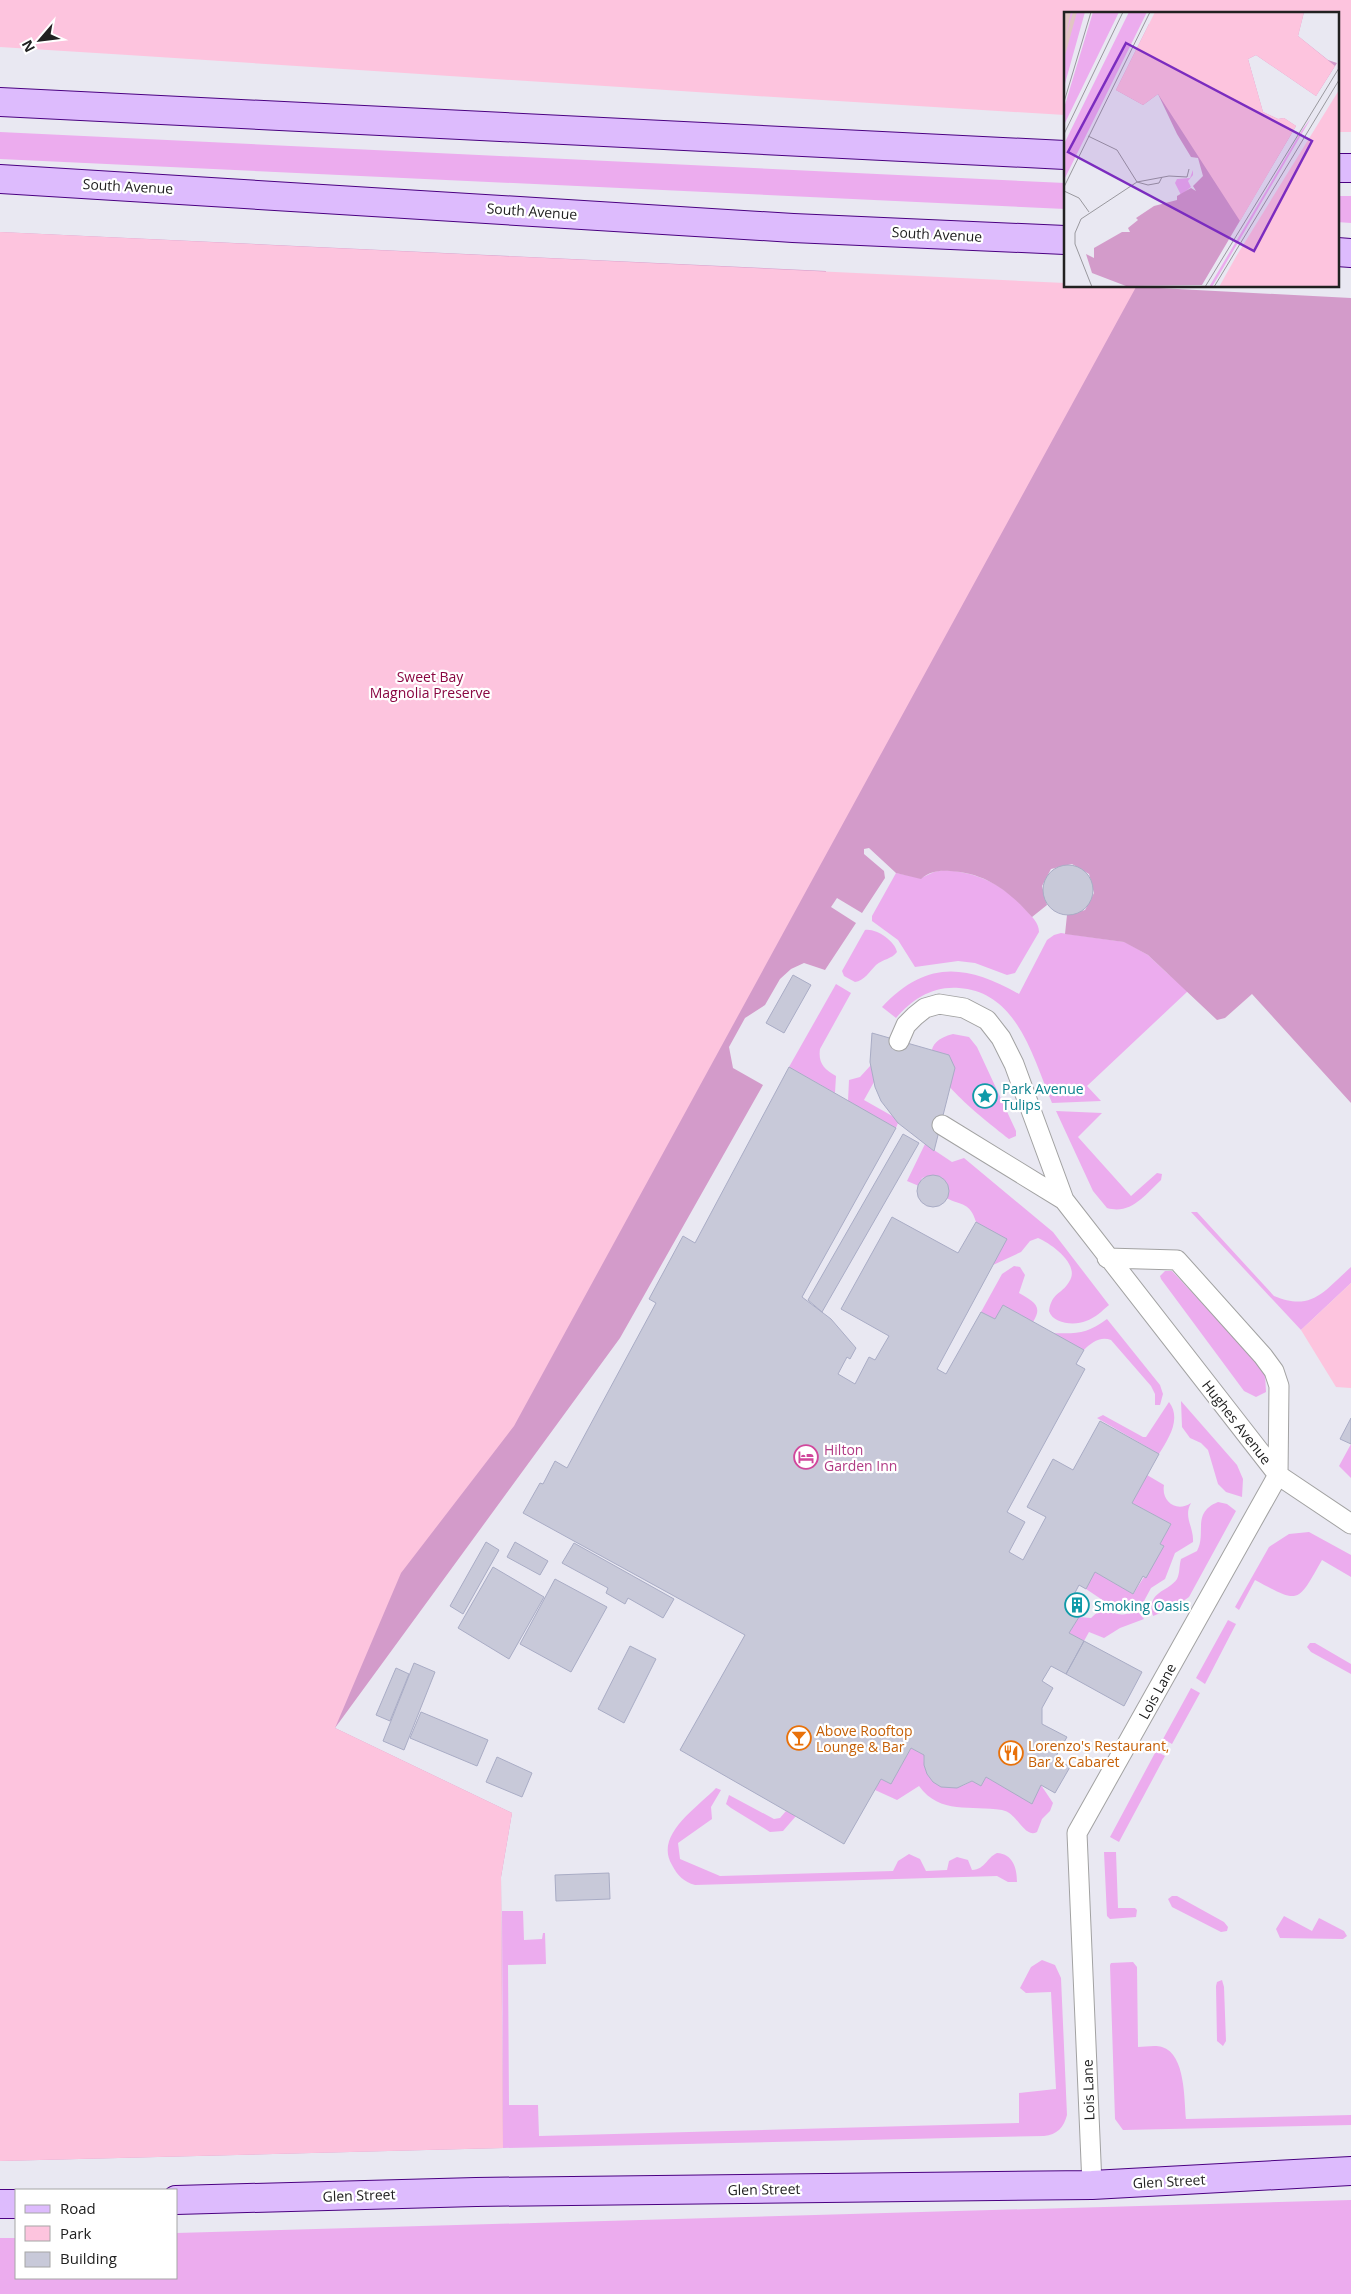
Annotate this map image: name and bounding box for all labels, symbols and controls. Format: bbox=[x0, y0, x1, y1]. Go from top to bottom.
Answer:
inset map bbox=[1064, 12, 1338, 288]
north arrow bbox=[15, 15, 65, 65]
text: N bbox=[17, 37, 39, 56]
street label: South Avenue bbox=[82, 174, 174, 198]
street label: South Avenue bbox=[486, 198, 578, 224]
street label: South Avenue bbox=[891, 222, 983, 246]
park label: Sweet Bay Magnolia Preserve bbox=[370, 667, 490, 702]
place label: Park Avenue Tulips bbox=[1002, 1079, 1084, 1114]
place icon: Park Avenue Tulips bbox=[972, 1083, 998, 1109]
street label: Hughes Avenue bbox=[1198, 1376, 1276, 1468]
place label: Hilton Garden Inn bbox=[824, 1440, 897, 1475]
hotel icon: Hilton Garden Inn bbox=[793, 1444, 819, 1470]
building icon: Smoking Oasis bbox=[1064, 1592, 1090, 1618]
place label: Smoking Oasis bbox=[1094, 1596, 1190, 1615]
street label: Lois Lane bbox=[1134, 1660, 1180, 1722]
place label: Above Rooftop Lounge & Bar bbox=[816, 1721, 913, 1756]
bar icon: Above Rooftop Lounge & Bar bbox=[786, 1725, 812, 1751]
place label: Lorenzo's Restaurant, Bar & Cabaret bbox=[1028, 1736, 1170, 1771]
restaurant icon: Lorenzo's Restaurant, Bar & Cabaret bbox=[998, 1740, 1024, 1766]
street label: Lois Lane bbox=[1077, 2059, 1099, 2121]
street label: Glen Street bbox=[1132, 2170, 1206, 2192]
street label: Glen Street bbox=[727, 2179, 801, 2199]
street label: Glen Street bbox=[322, 2184, 396, 2206]
legend bbox=[15, 2189, 178, 2279]
text: Road bbox=[60, 2198, 96, 2218]
text: Park bbox=[60, 2223, 91, 2243]
text: Building bbox=[60, 2248, 117, 2268]

